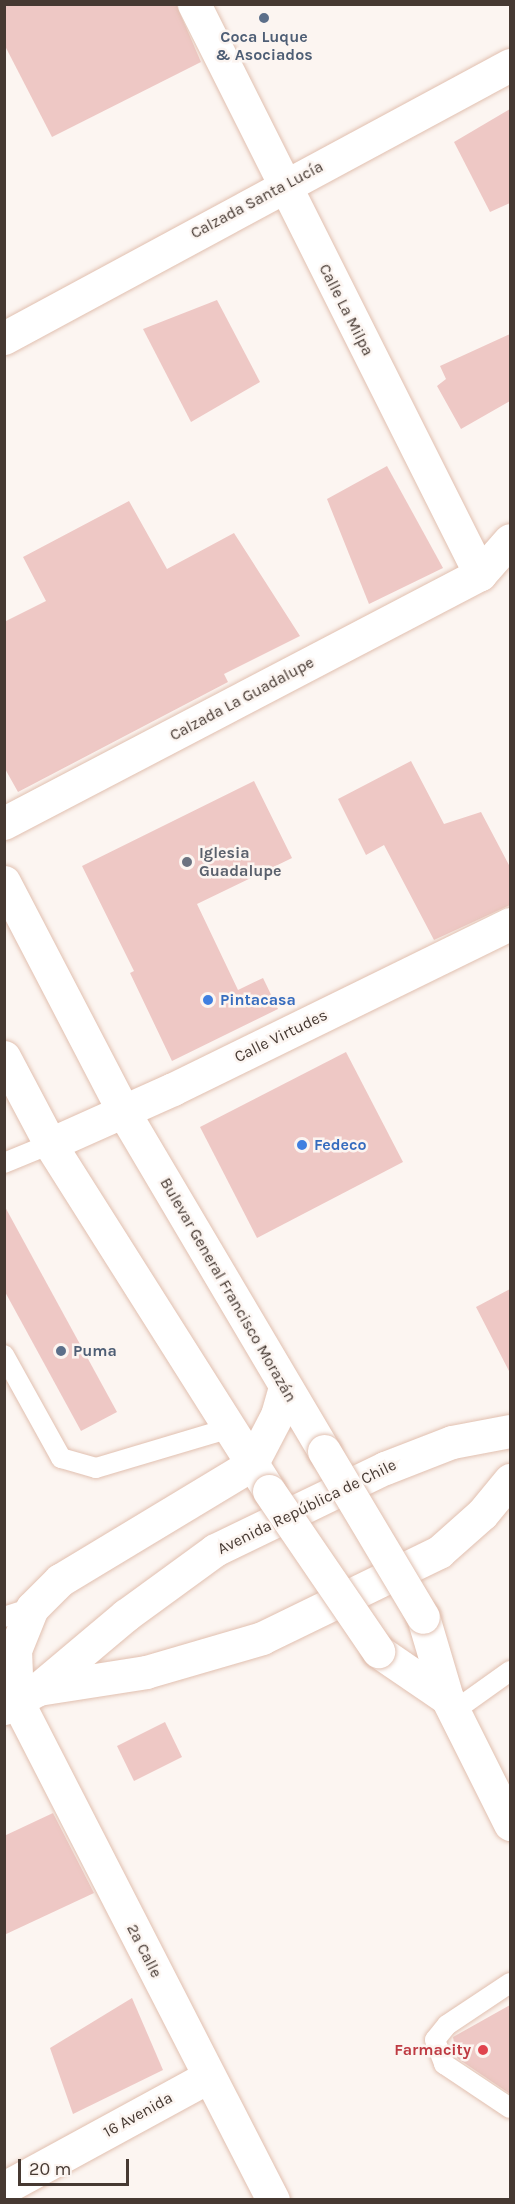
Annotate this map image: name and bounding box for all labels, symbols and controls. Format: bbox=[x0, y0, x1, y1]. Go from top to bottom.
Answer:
marker: Coca Luque & Asociados bbox=[257, 11, 271, 25]
place label: Coca Luque & Asociados bbox=[215, 27, 313, 65]
street label: Calzada Santa Lucía bbox=[187, 157, 327, 243]
street label: Calle La Milpa bbox=[315, 261, 377, 359]
street label: Calzada La Guadalupe bbox=[167, 653, 317, 745]
place label: Iglesia Guadalupe bbox=[199, 843, 282, 881]
marker: Iglesia Guadalupe bbox=[180, 855, 194, 869]
place label: Pintacasa bbox=[220, 990, 296, 1010]
marker: Pintacasa bbox=[201, 993, 215, 1007]
street label: Calle Virtudes bbox=[231, 1005, 331, 1067]
place label: Fedeco bbox=[314, 1135, 367, 1155]
marker: Fedeco bbox=[295, 1138, 309, 1152]
street label: Bulevar General Francisco Morazán bbox=[156, 1174, 300, 1406]
place label: Puma bbox=[73, 1341, 117, 1361]
marker: Puma bbox=[54, 1344, 68, 1358]
street label: Avenida República de Chile bbox=[214, 1455, 400, 1559]
street label: 2a Calle bbox=[122, 1921, 166, 1981]
place label: Farmacity bbox=[394, 2040, 471, 2060]
marker: Farmacity bbox=[476, 2043, 490, 2057]
street label: 16 Avenida bbox=[100, 2088, 176, 2142]
scale bar bbox=[21, 2147, 132, 2185]
text: 20 m bbox=[29, 2158, 71, 2180]

